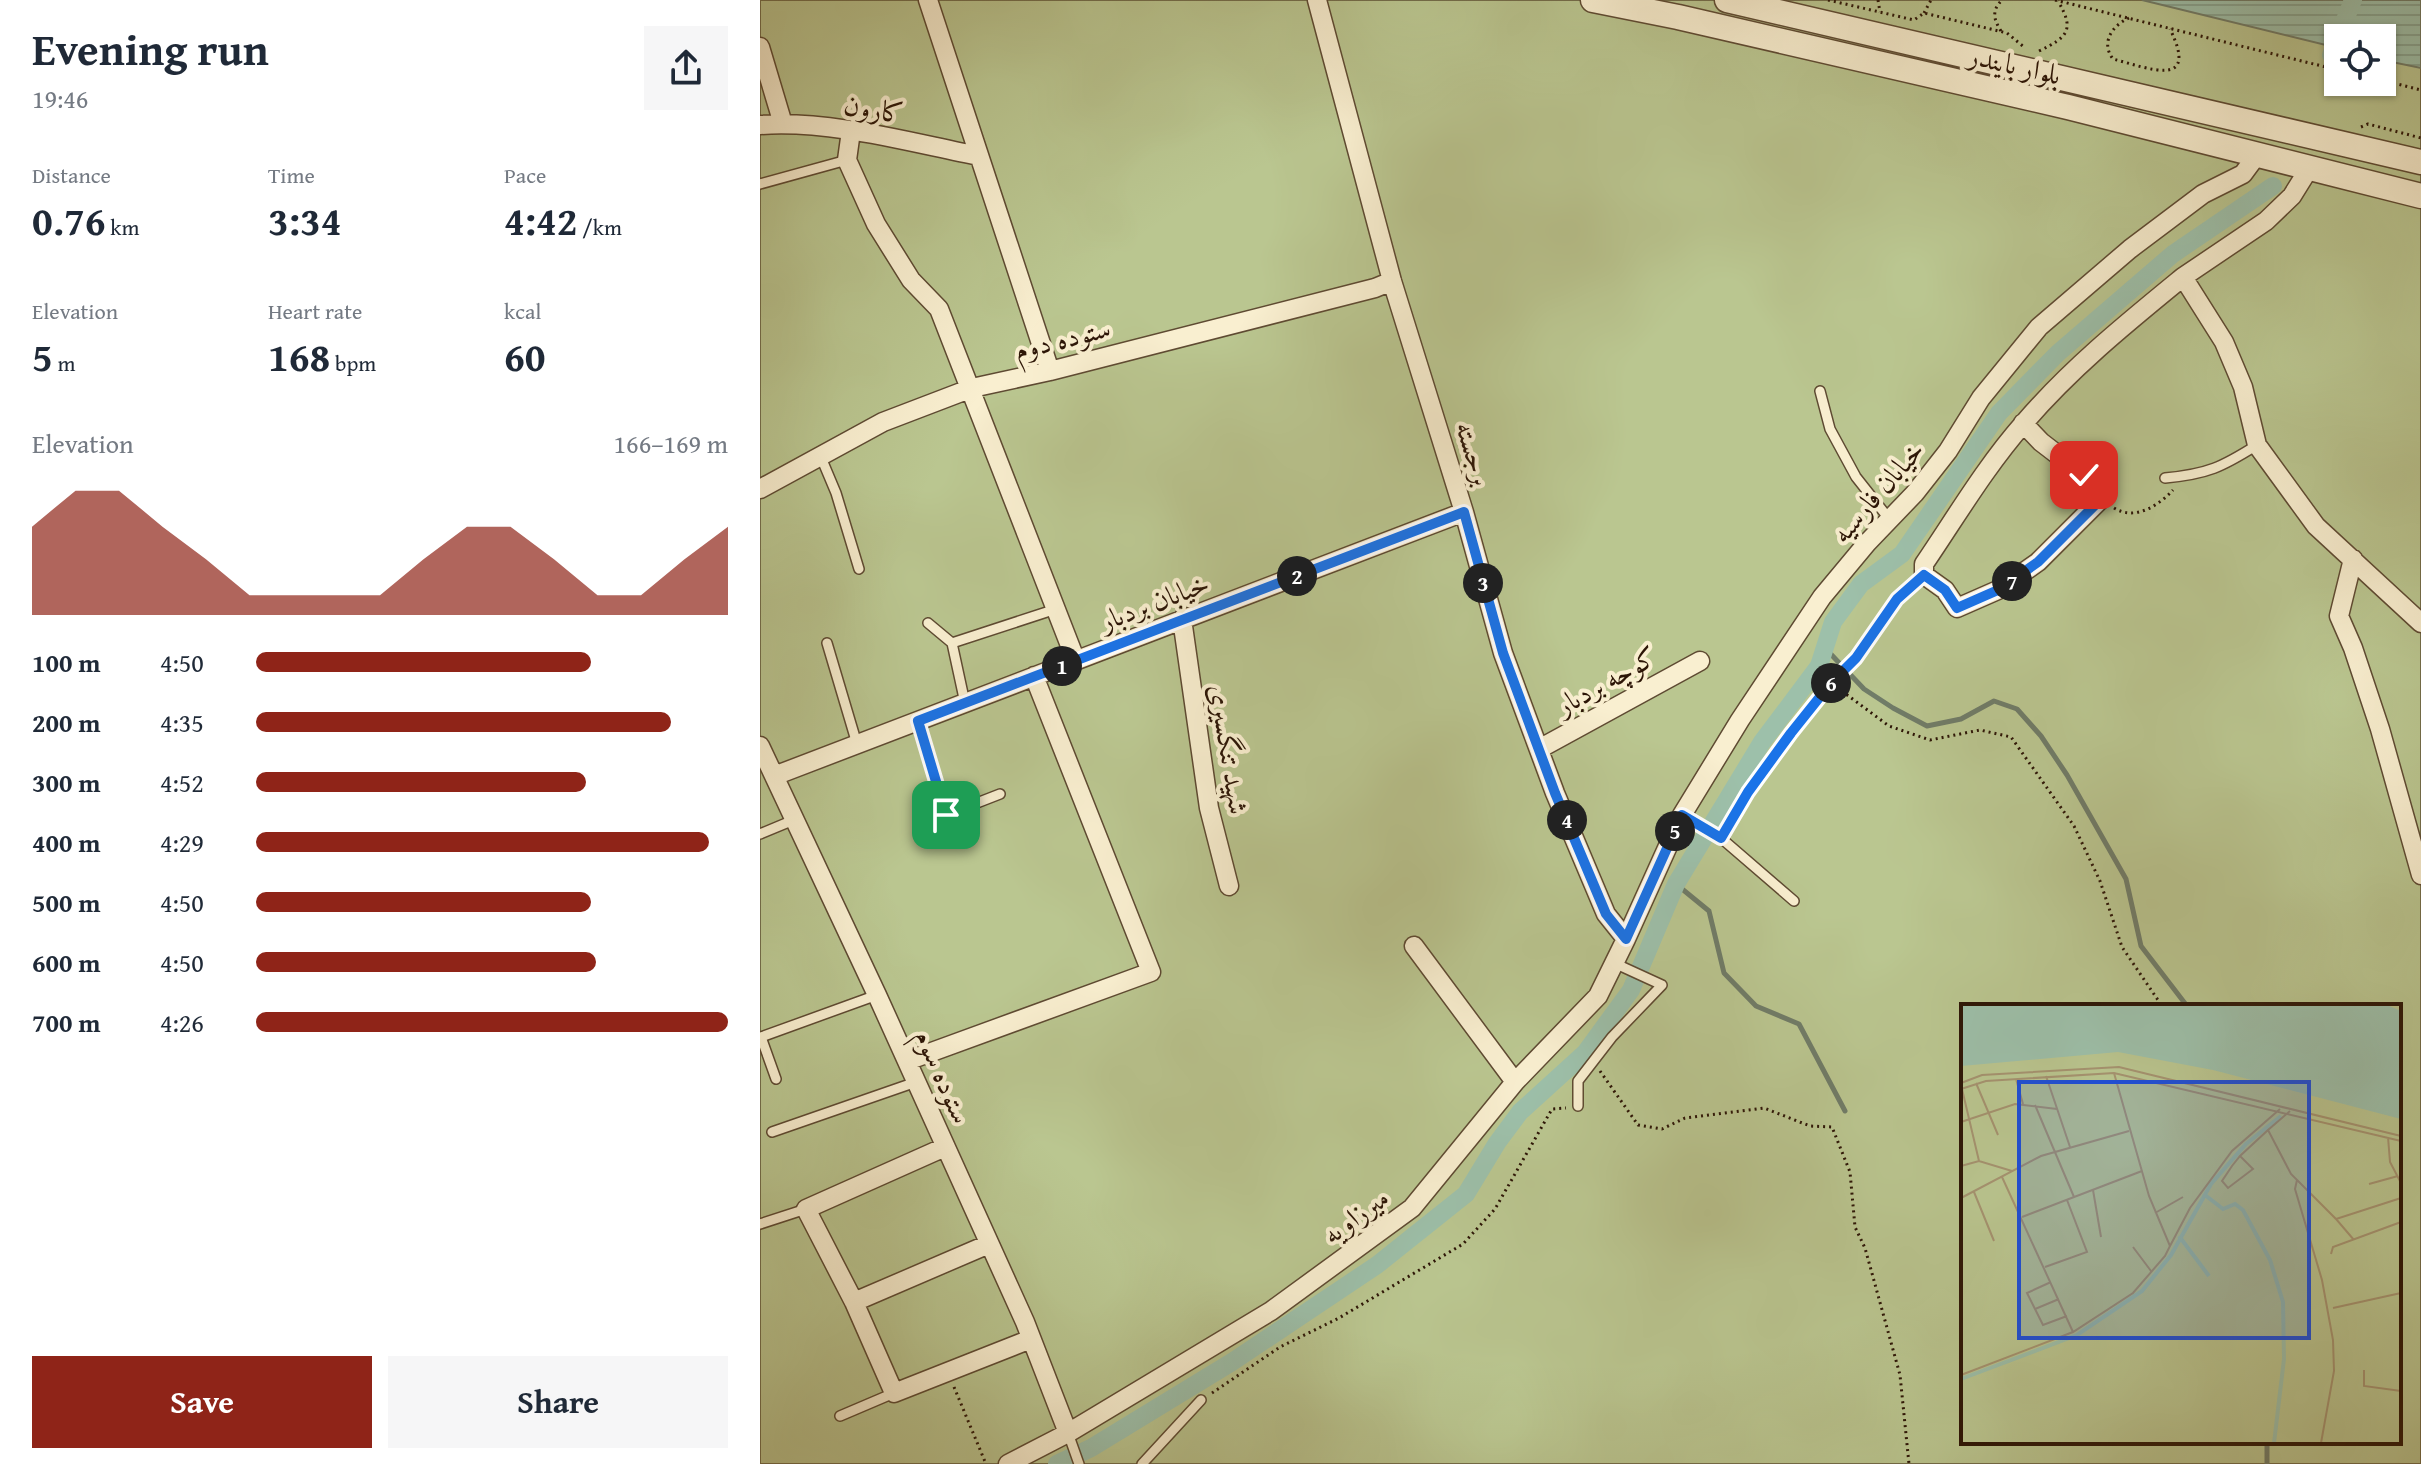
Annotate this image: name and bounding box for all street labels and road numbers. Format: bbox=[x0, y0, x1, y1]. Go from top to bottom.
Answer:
street label: بلوار بایندر bbox=[1962, 33, 2065, 95]
street label: کارون bbox=[841, 83, 907, 133]
street label: ستوده دوم bbox=[1010, 306, 1116, 375]
street label: برجسته bbox=[1446, 416, 1504, 490]
street label: خیابان فارسیه bbox=[1821, 430, 1933, 552]
street label: خیابان بردبار bbox=[1090, 561, 1215, 642]
street label: کوچه بردبار bbox=[1545, 635, 1664, 726]
street label: شهید تنگسیری bbox=[1199, 681, 1261, 817]
street label: ستوده سوم bbox=[900, 1022, 983, 1132]
street label: میرزاویه bbox=[1313, 1177, 1397, 1253]

